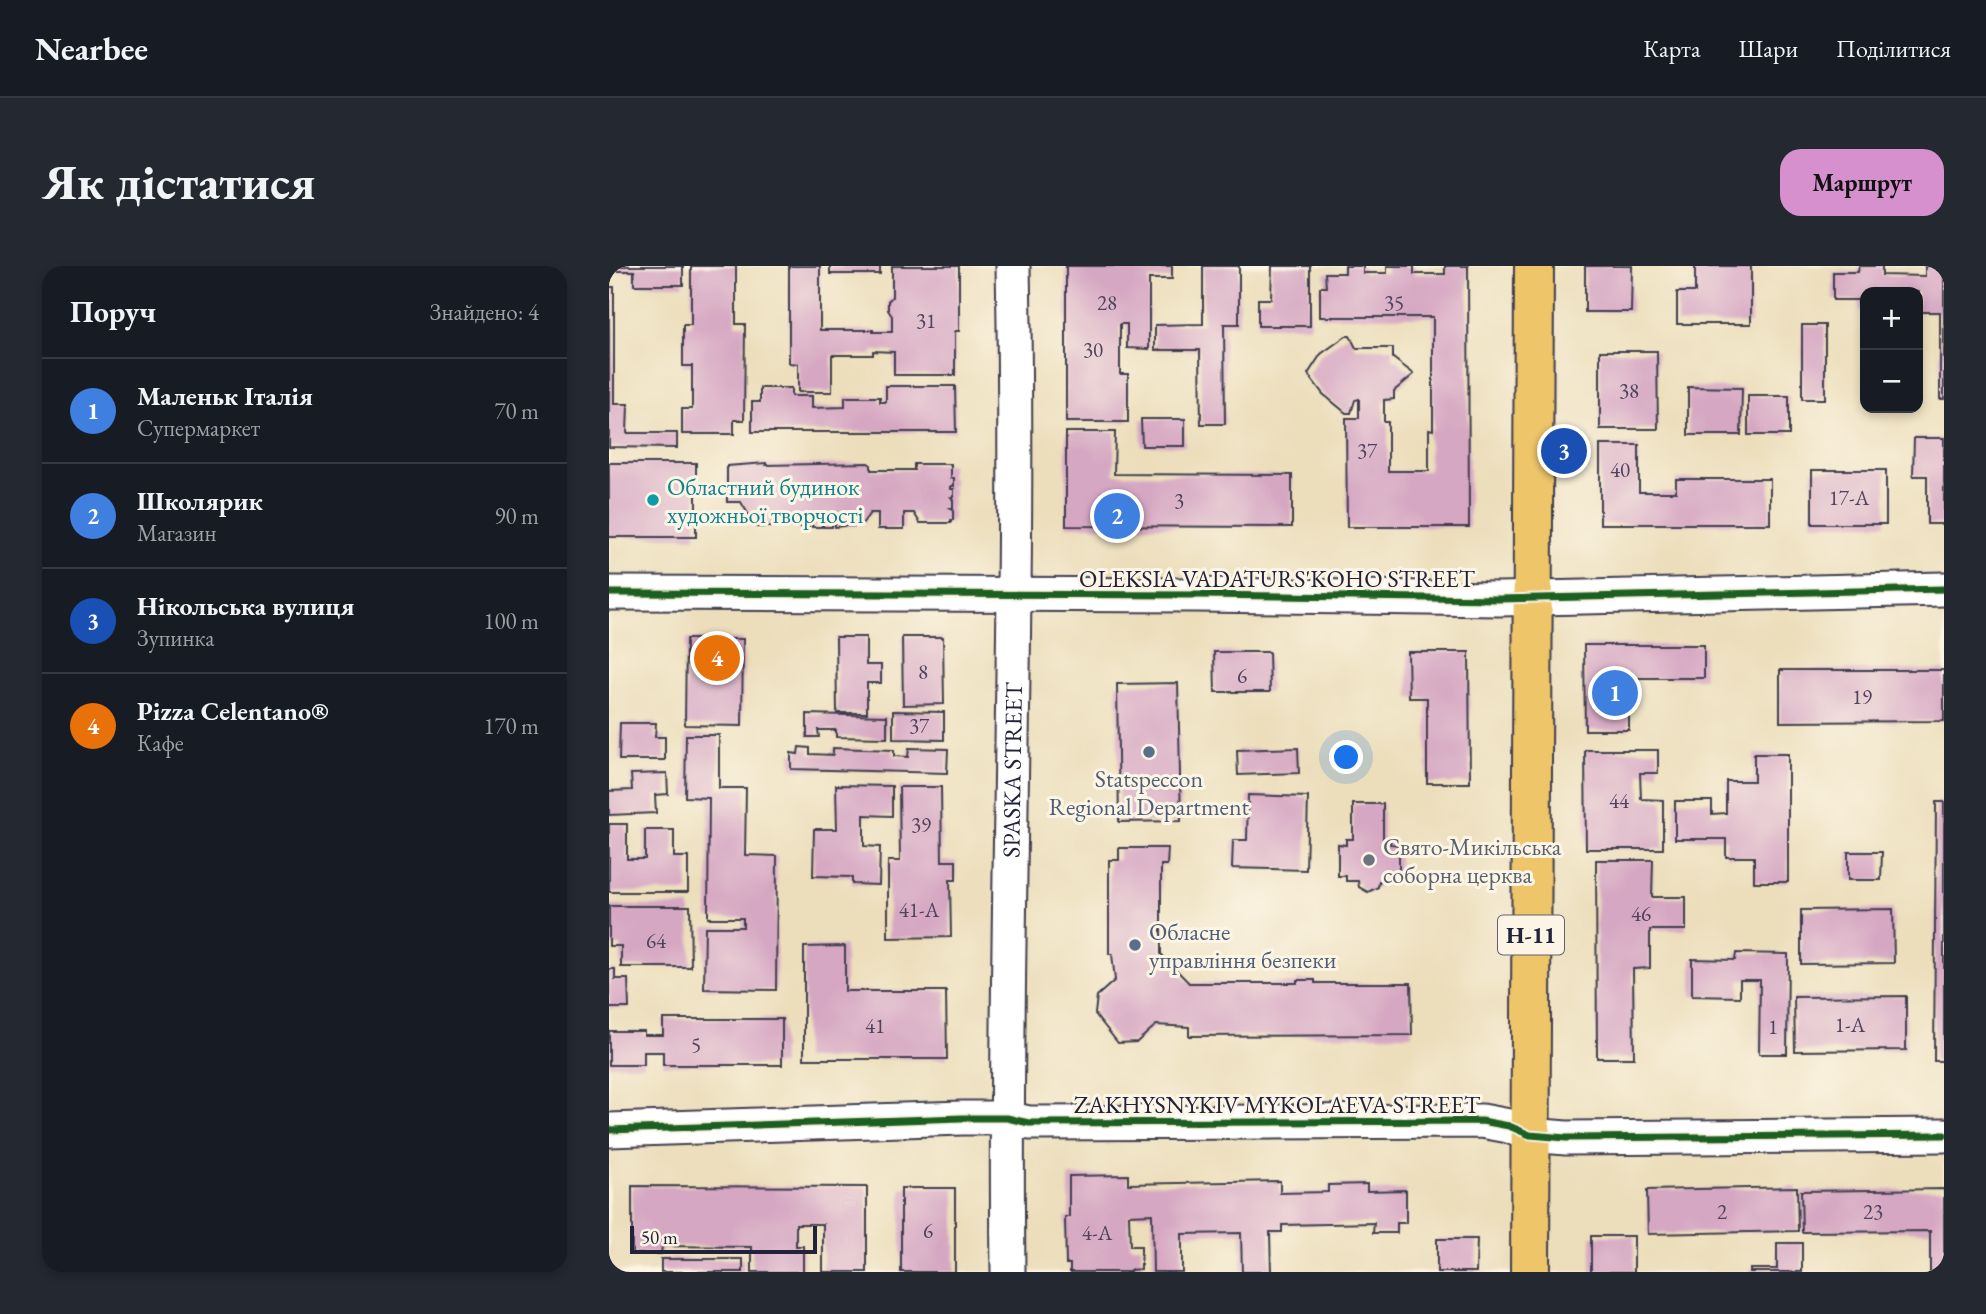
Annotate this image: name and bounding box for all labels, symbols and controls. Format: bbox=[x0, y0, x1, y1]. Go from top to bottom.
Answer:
text: Nearbee bbox=[35, 27, 148, 70]
text: Карта bbox=[1643, 33, 1701, 64]
text: Шари bbox=[1739, 33, 1798, 64]
text: Поділитися bbox=[1836, 33, 1951, 64]
button: Маршрут bbox=[1780, 149, 1944, 216]
text: Як дістатися bbox=[42, 150, 316, 214]
map controls bbox=[1860, 287, 1923, 413]
button: + bbox=[1860, 287, 1923, 350]
house number: 28 bbox=[1097, 289, 1117, 316]
house number: 35 bbox=[1384, 289, 1404, 316]
text: Поруч bbox=[70, 292, 156, 331]
text: Знайдено: 4 bbox=[430, 297, 539, 327]
house number: 31 bbox=[916, 307, 936, 334]
house number: 30 bbox=[1083, 336, 1103, 363]
button: − bbox=[1860, 350, 1923, 413]
house number: 38 bbox=[1619, 377, 1639, 404]
text: Маленьк Італія bbox=[137, 379, 313, 413]
text: 1 bbox=[87, 396, 99, 426]
text: 70 m bbox=[494, 396, 539, 426]
text: Супермаркет bbox=[137, 413, 260, 443]
pin: 3 bbox=[1541, 425, 1587, 477]
house number: 37 bbox=[1357, 437, 1378, 464]
house number: 40 bbox=[1610, 456, 1630, 483]
place label: Областний будинок художньої творчості bbox=[667, 471, 864, 530]
text: Школярик bbox=[137, 484, 263, 518]
house number: 17-А bbox=[1829, 484, 1870, 511]
house number: 3 bbox=[1174, 487, 1184, 514]
pin: 2 bbox=[1094, 490, 1140, 542]
marker: Областний будинок художньої творчості bbox=[645, 492, 661, 508]
text: 2 bbox=[87, 501, 99, 531]
text: 90 m bbox=[494, 501, 539, 531]
text: Магазин bbox=[137, 518, 216, 548]
street label: OLEKSIA VADATURS'KOHO STREET bbox=[1079, 563, 1476, 594]
text: Нікольська вулиця bbox=[137, 589, 354, 623]
text: 3 bbox=[87, 606, 99, 636]
text: 100 m bbox=[483, 606, 539, 636]
text: Зупинка bbox=[137, 623, 214, 653]
pin: 4 bbox=[694, 632, 740, 684]
house number: 8 bbox=[918, 658, 928, 685]
house number: 6 bbox=[1237, 662, 1247, 689]
pin: 1 bbox=[1592, 667, 1638, 719]
street label: SPASKA STREET bbox=[995, 681, 1028, 858]
house number: 19 bbox=[1852, 683, 1872, 710]
text: Pizza Celentano® bbox=[137, 694, 329, 728]
text: 4 bbox=[87, 711, 99, 741]
text: 170 m bbox=[483, 711, 539, 741]
house number: 37 bbox=[909, 712, 930, 739]
text: Кафе bbox=[137, 728, 184, 758]
your location bbox=[1329, 740, 1363, 774]
marker: Statspeccon Regional Department bbox=[1141, 744, 1157, 760]
place label: Statspeccon Regional Department bbox=[1049, 763, 1250, 822]
house number: 44 bbox=[1609, 787, 1630, 814]
house number: 39 bbox=[911, 811, 931, 838]
place label: Свято-Микільська соборна церква bbox=[1383, 831, 1562, 890]
marker: Свято-Микільська соборна церква bbox=[1361, 852, 1377, 868]
house number: 41-А bbox=[899, 896, 940, 923]
house number: 46 bbox=[1631, 900, 1651, 927]
place label: Обласне управління безпеки bbox=[1149, 916, 1337, 975]
road number: Н-11 bbox=[1498, 916, 1564, 954]
house number: 64 bbox=[646, 927, 667, 954]
marker: Обласне управління безпеки bbox=[1127, 937, 1143, 953]
house number: 1-А bbox=[1835, 1011, 1866, 1038]
house number: 41 bbox=[865, 1012, 885, 1039]
house number: 1 bbox=[1768, 1013, 1778, 1040]
house number: 5 bbox=[691, 1031, 701, 1058]
street label: ZAKHYSNYKIV MYKOLAEVA STREET bbox=[1074, 1089, 1481, 1120]
house number: 2 bbox=[1717, 1198, 1727, 1225]
house number: 23 bbox=[1863, 1198, 1883, 1225]
house number: 6 bbox=[923, 1217, 933, 1244]
house number: 4-А bbox=[1082, 1219, 1113, 1246]
scale bar bbox=[630, 1223, 817, 1255]
text: 50 m bbox=[641, 1225, 678, 1250]

